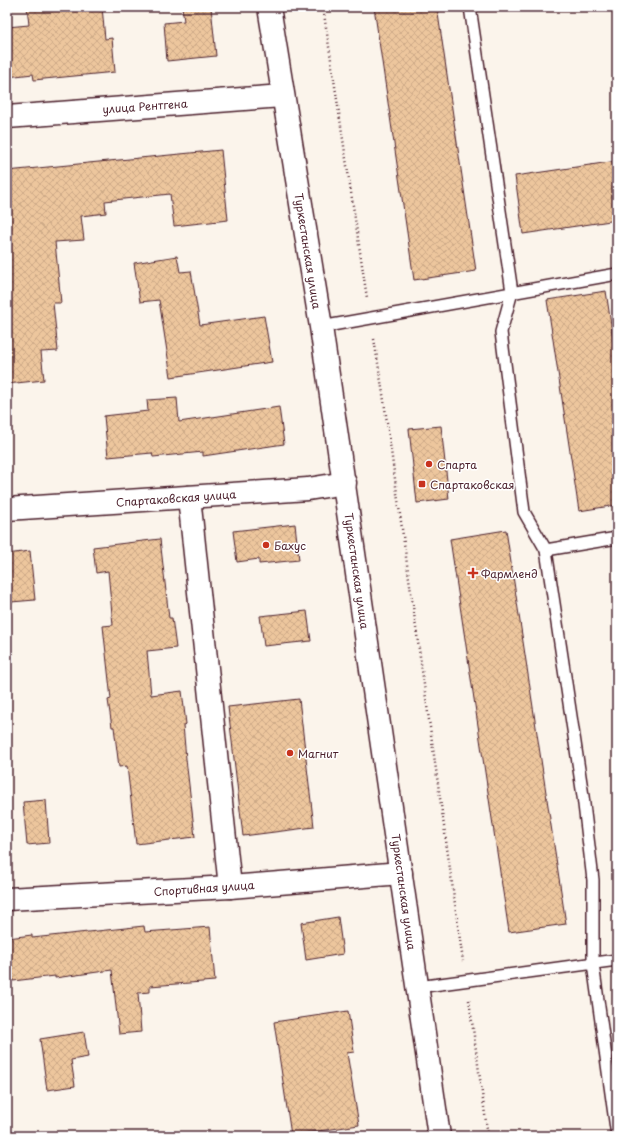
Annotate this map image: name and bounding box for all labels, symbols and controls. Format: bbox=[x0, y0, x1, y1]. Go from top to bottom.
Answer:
street label: улица Рентгена bbox=[102, 95, 188, 117]
street label: Туркестанская улица bbox=[290, 192, 326, 310]
place label: Спарта bbox=[437, 456, 477, 473]
marker: Спарта bbox=[424, 459, 434, 469]
place label: Спартаковская bbox=[430, 476, 514, 493]
marker: Спартаковская bbox=[417, 479, 427, 489]
street label: Спартаковская улица bbox=[115, 485, 237, 511]
street label: Туркестанская улица bbox=[340, 512, 374, 630]
place label: Бахус bbox=[274, 537, 306, 554]
marker: Бахус bbox=[261, 540, 271, 550]
place label: Фармленд bbox=[481, 565, 538, 582]
marker: Фармленд bbox=[468, 568, 478, 578]
place label: Магнит bbox=[298, 745, 339, 762]
marker: Магнит bbox=[285, 748, 295, 758]
street label: Туркестанская улица bbox=[387, 833, 421, 951]
street label: Спортивная улица bbox=[153, 876, 255, 900]

